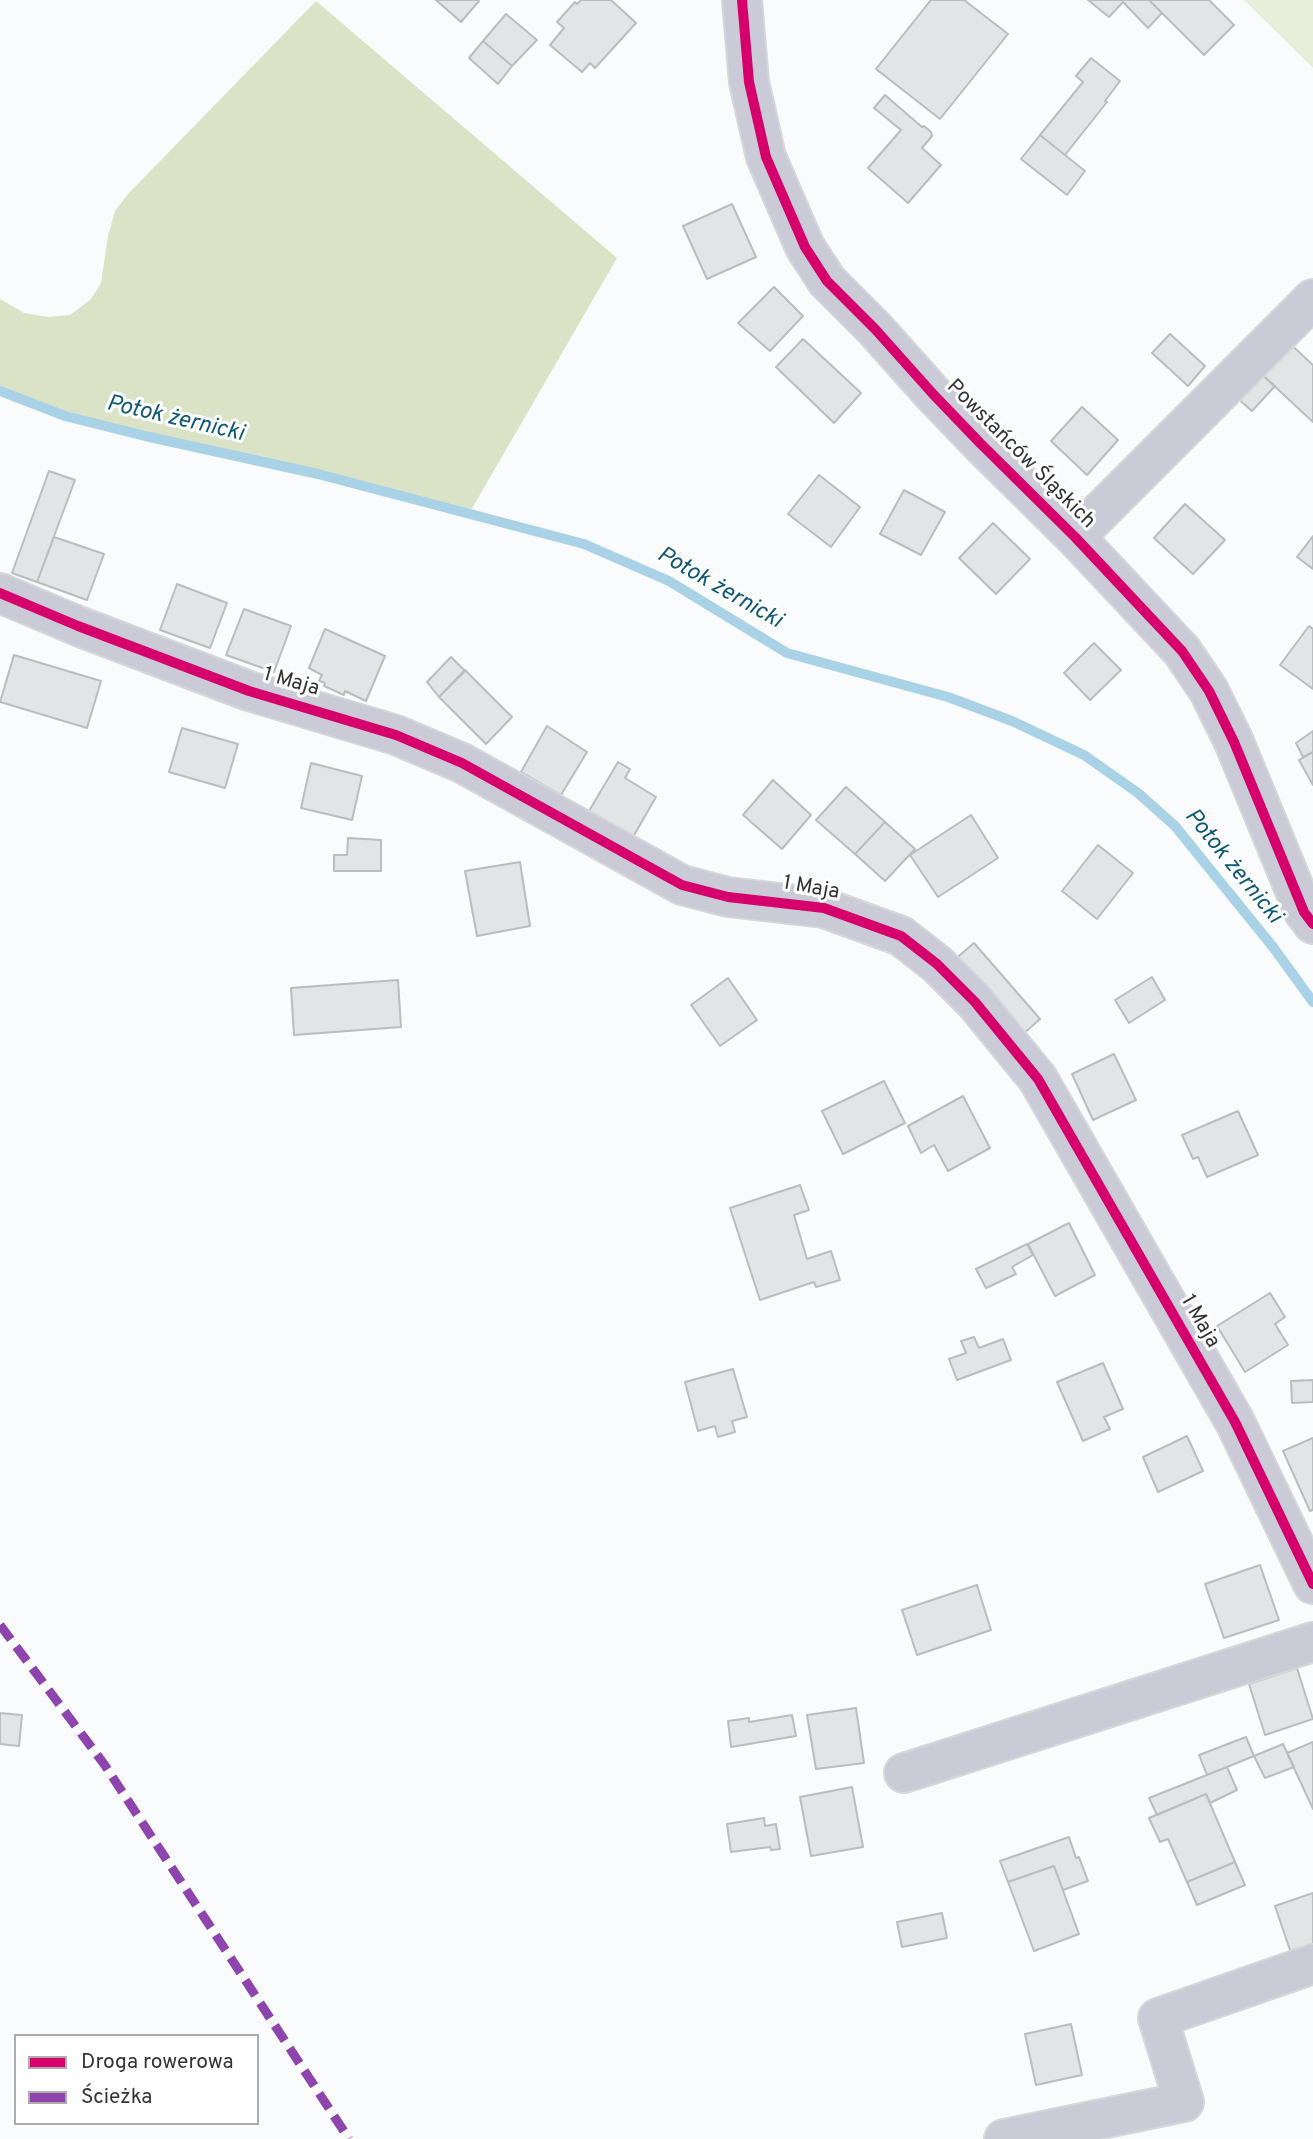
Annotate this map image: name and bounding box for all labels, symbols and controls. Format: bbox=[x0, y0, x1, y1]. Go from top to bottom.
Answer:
street label: Powstańców Śląskich bbox=[940, 375, 1100, 535]
water label: Potok żernicki bbox=[104, 391, 246, 449]
water label: Potok żernicki bbox=[651, 542, 787, 636]
street label: 1 Maja bbox=[260, 663, 322, 703]
water label: Potok żernicki bbox=[1177, 804, 1287, 930]
street label: 1 Maja bbox=[781, 872, 841, 906]
street label: 1 Maja bbox=[1174, 1291, 1224, 1353]
legend bbox=[14, 2034, 259, 2125]
text: Droga rowerowa bbox=[81, 2049, 234, 2076]
text: Ścieżka bbox=[81, 2084, 152, 2111]

